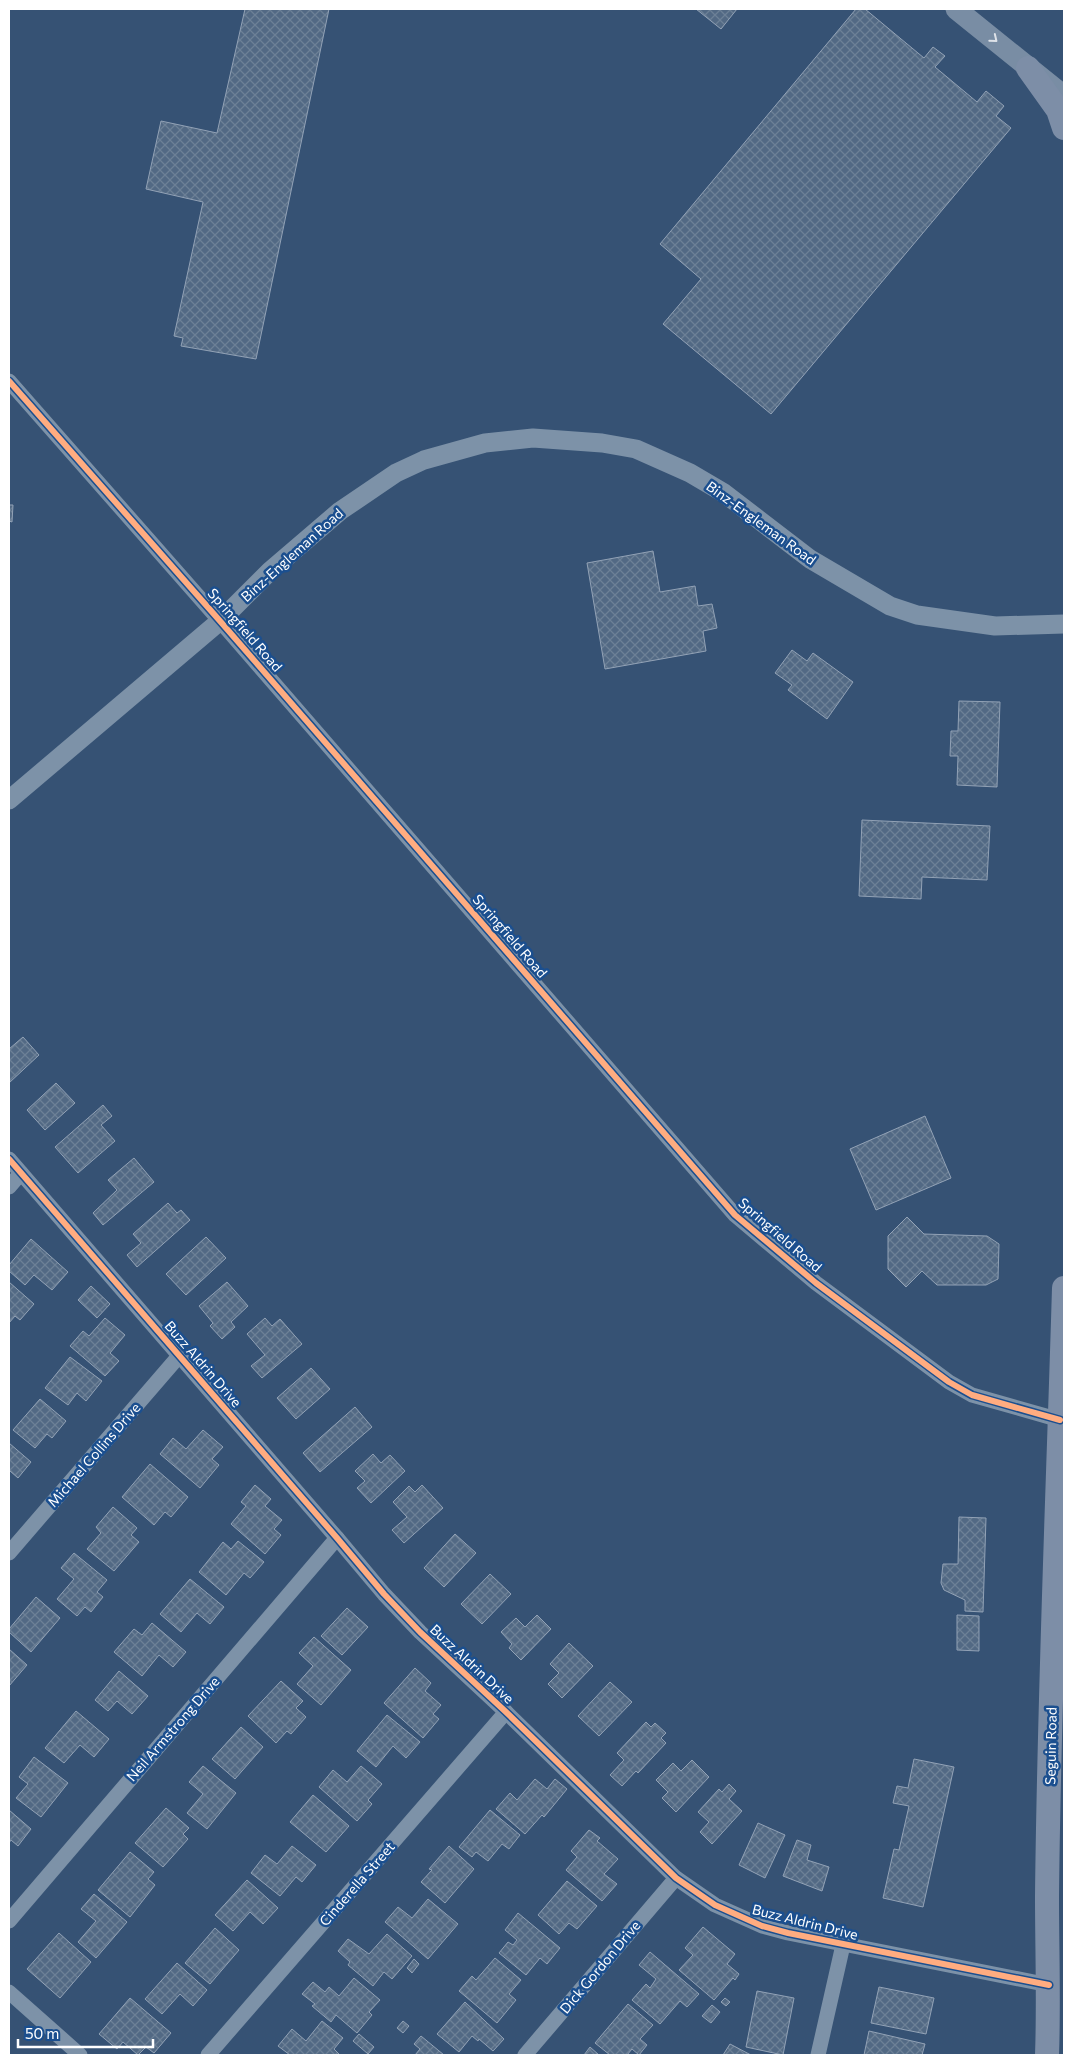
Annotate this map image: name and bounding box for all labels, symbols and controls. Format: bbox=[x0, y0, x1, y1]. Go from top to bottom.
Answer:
one-way arrow bbox=[988, 34, 997, 43]
street label: Binz-Engleman Road bbox=[703, 477, 819, 568]
street label: Binz-Engleman Road bbox=[237, 504, 346, 605]
street label: Springfield Road bbox=[205, 585, 286, 675]
street label: Springfield Road bbox=[470, 891, 551, 981]
street label: Springfield Road bbox=[735, 1194, 825, 1275]
street label: Buzz Aldrin Drive bbox=[161, 1317, 245, 1410]
street label: Michael Collins Drive bbox=[44, 1399, 143, 1510]
street label: Buzz Aldrin Drive bbox=[427, 1620, 518, 1707]
street label: Neil Armstrong Drive bbox=[123, 1673, 223, 1784]
street label: Seguin Road bbox=[1041, 1707, 1060, 1785]
street label: Cinderella Street bbox=[315, 1838, 398, 1929]
street label: Buzz Aldrin Drive bbox=[750, 1900, 860, 1943]
street label: Dick Gordon Drive bbox=[556, 1917, 643, 2017]
scale bar bbox=[18, 2016, 152, 2048]
text: 50 m bbox=[25, 2024, 59, 2042]

